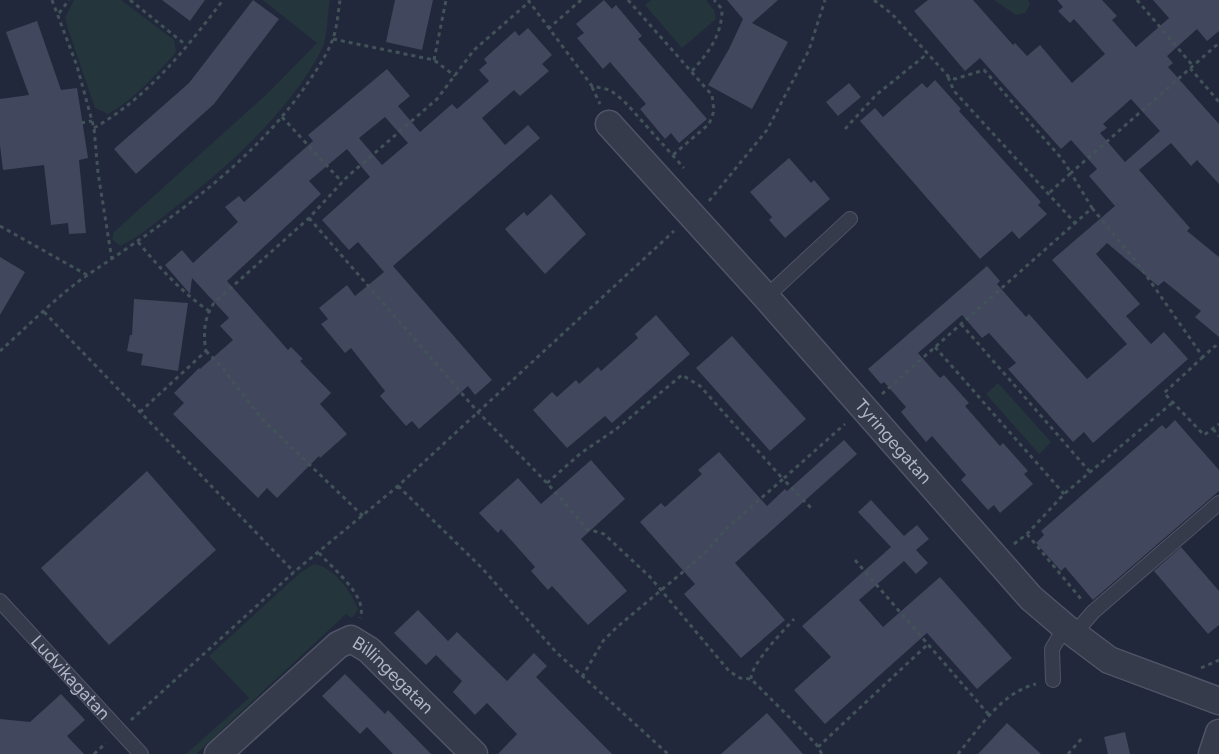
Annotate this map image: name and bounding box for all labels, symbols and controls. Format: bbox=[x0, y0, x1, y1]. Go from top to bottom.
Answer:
street label: Tyringegatan bbox=[850, 394, 936, 488]
street label: Ludvikagatan bbox=[26, 631, 115, 724]
street label: Billingegatan bbox=[349, 632, 438, 719]

